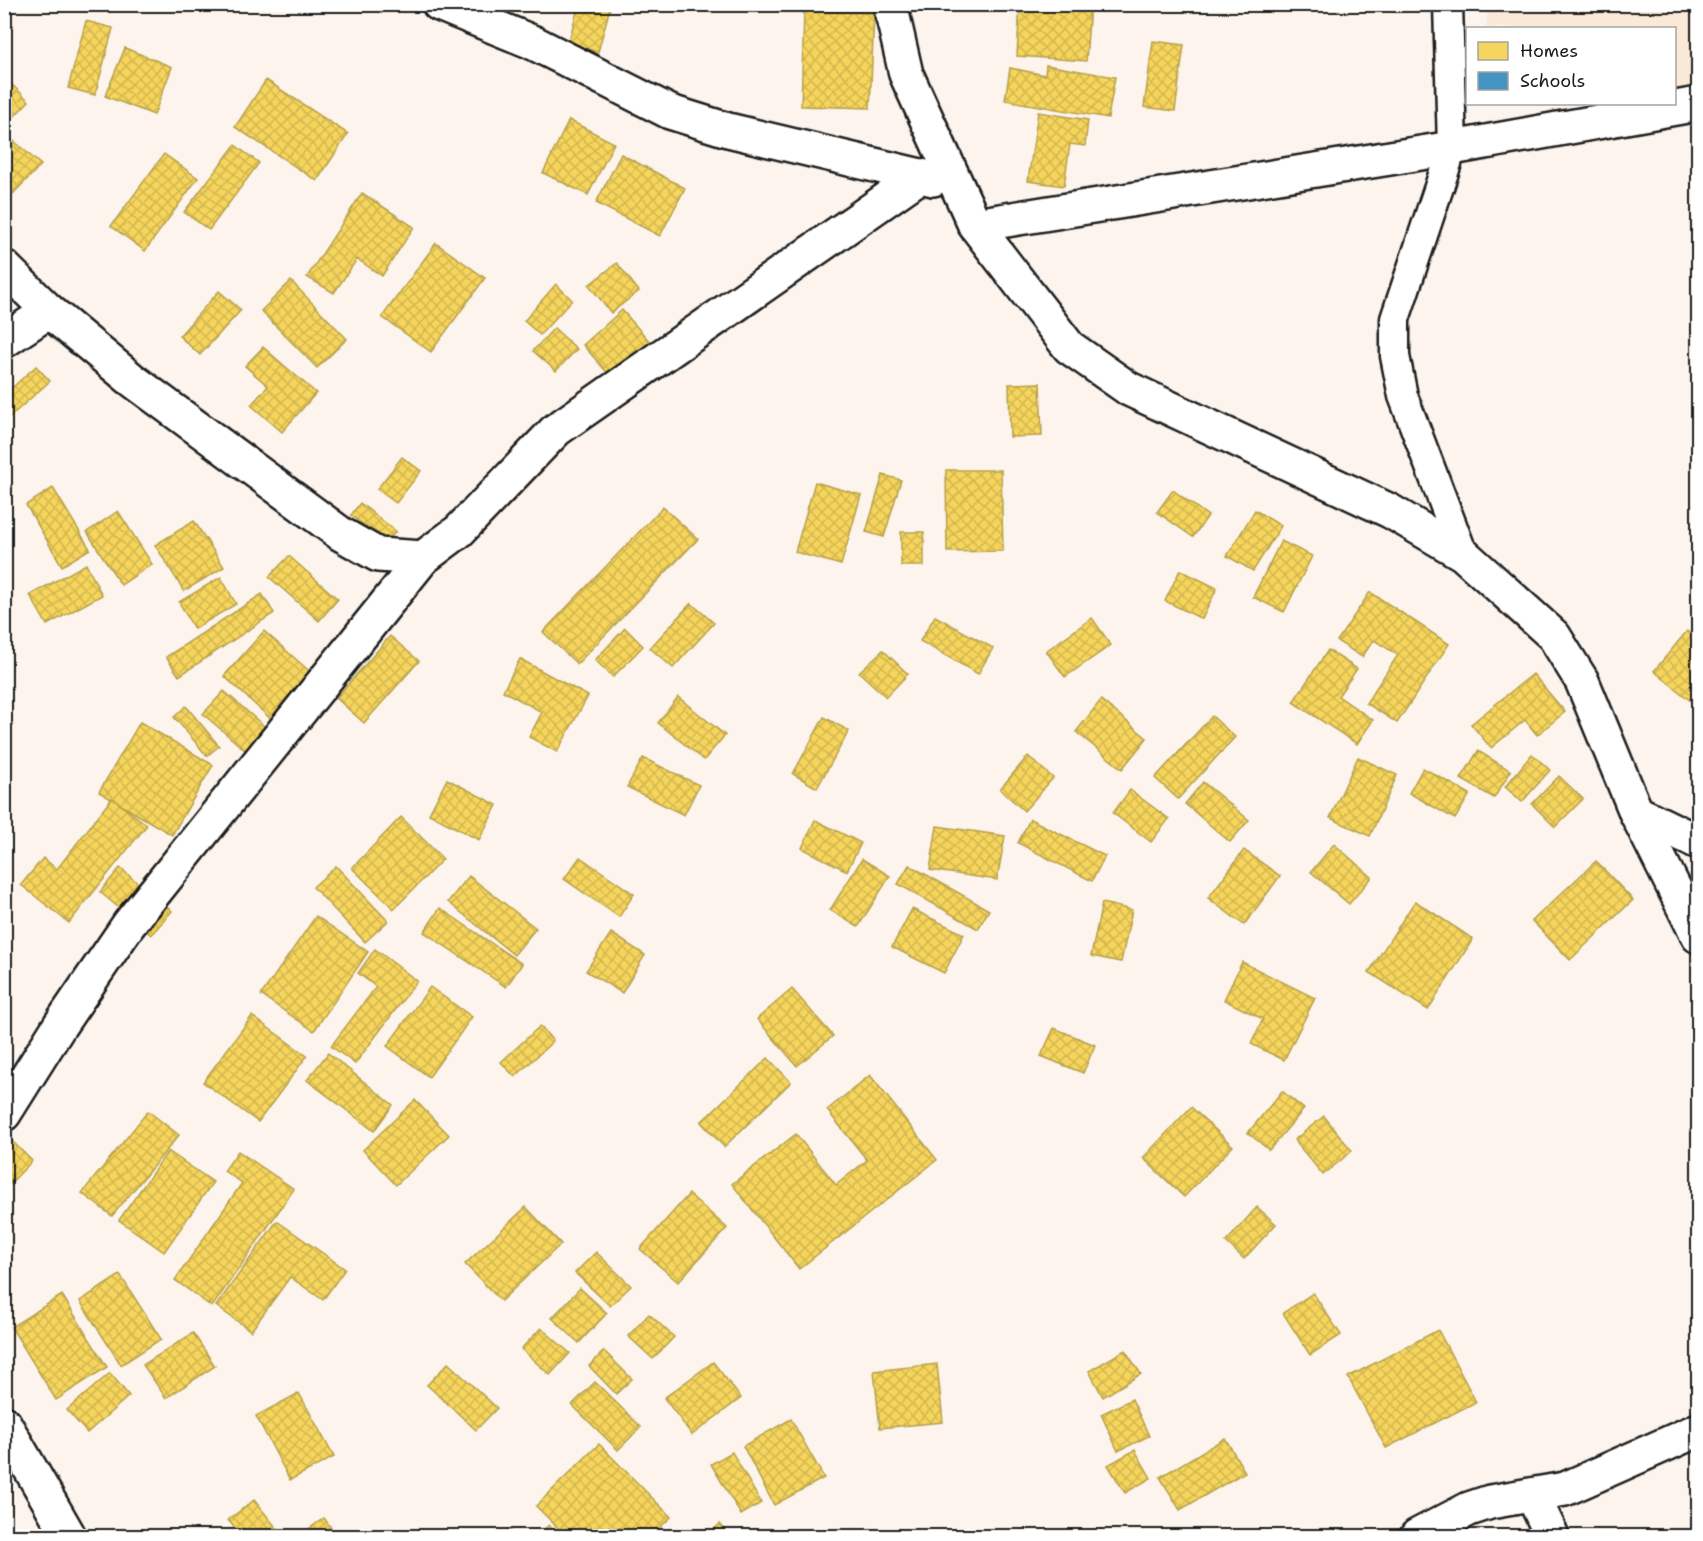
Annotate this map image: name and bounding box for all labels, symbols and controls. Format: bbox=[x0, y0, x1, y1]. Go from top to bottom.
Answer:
legend bbox=[1466, 27, 1676, 105]
text: Homes bbox=[1520, 39, 1578, 63]
text: Schools bbox=[1520, 69, 1586, 93]

